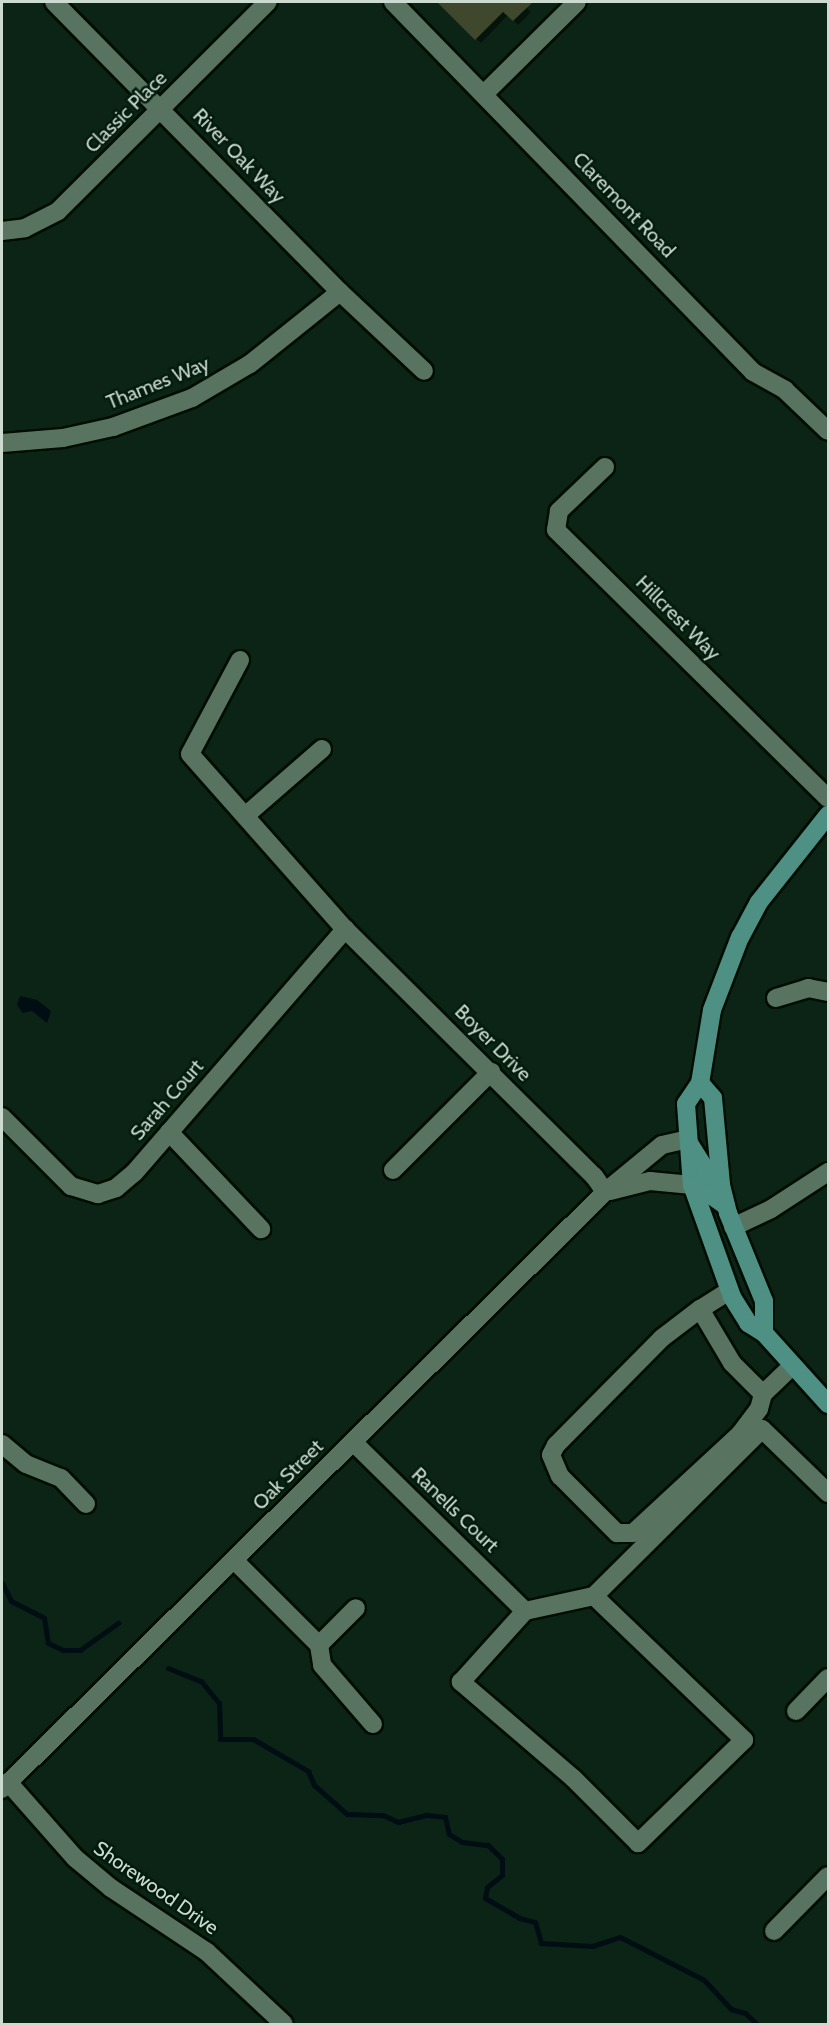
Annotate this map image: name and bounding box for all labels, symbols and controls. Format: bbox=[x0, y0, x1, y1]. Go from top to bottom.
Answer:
street label: Classic Place bbox=[80, 66, 172, 158]
street label: River Oak Way bbox=[188, 104, 290, 208]
street label: Claremont Road bbox=[568, 147, 680, 263]
street label: Thames Way bbox=[103, 351, 213, 415]
street label: Hillcrest Way bbox=[631, 571, 725, 665]
street label: Boyer Drive bbox=[450, 1000, 536, 1086]
street label: Sarah Court bbox=[125, 1055, 209, 1145]
street label: Oak Street bbox=[248, 1435, 328, 1515]
street label: Ranells Court bbox=[406, 1463, 504, 1557]
street label: Shorewood Drive bbox=[89, 1836, 223, 1940]

